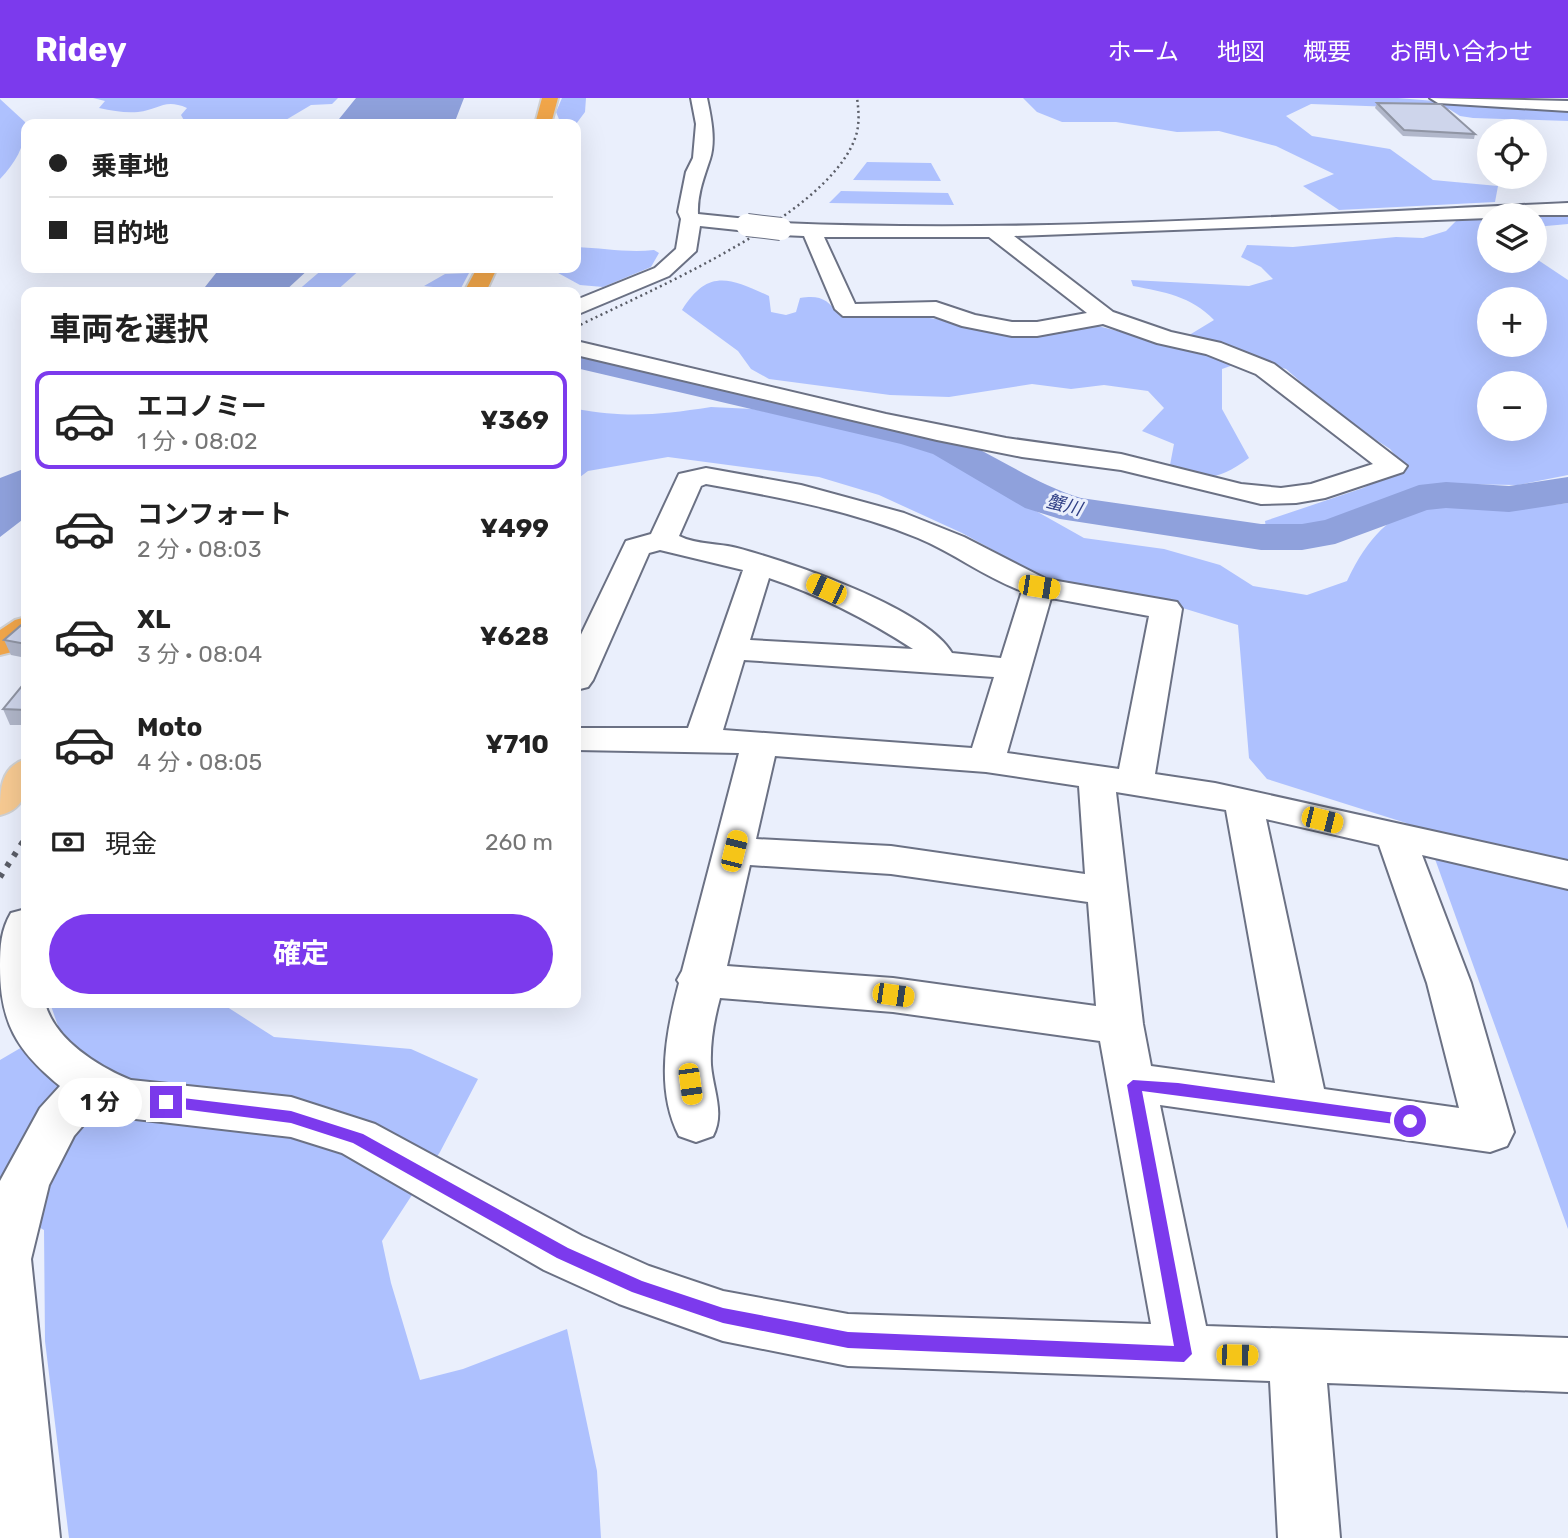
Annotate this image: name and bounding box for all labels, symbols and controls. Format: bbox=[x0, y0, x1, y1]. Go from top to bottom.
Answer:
text: Ridey bbox=[35, 30, 127, 69]
text: ホーム bbox=[1108, 38, 1179, 66]
text: 地図 bbox=[1217, 38, 1265, 66]
text: 概要 bbox=[1303, 38, 1351, 66]
text: お問い合わせ bbox=[1389, 38, 1533, 66]
map controls bbox=[1477, 119, 1547, 441]
button: locate bbox=[1477, 119, 1547, 189]
text: 乗車地 bbox=[91, 151, 169, 182]
button: layers bbox=[1477, 203, 1547, 273]
text: 目的地 bbox=[91, 218, 169, 249]
button: + bbox=[1477, 287, 1547, 357]
text: 車両を選択 bbox=[49, 310, 209, 348]
button: − bbox=[1477, 371, 1547, 441]
icon: car bbox=[53, 389, 116, 452]
text: エコノミー bbox=[137, 391, 267, 422]
text: ¥369 bbox=[480, 405, 549, 436]
text: 1 分 · 08:02 bbox=[137, 427, 258, 455]
water label: 蟹川 bbox=[1044, 490, 1086, 521]
icon: car bbox=[53, 497, 116, 560]
text: コンフォート bbox=[137, 499, 292, 530]
text: ¥499 bbox=[480, 513, 549, 544]
text: 2 分 · 08:03 bbox=[137, 535, 262, 563]
car bbox=[803, 571, 850, 607]
car bbox=[1017, 573, 1062, 601]
text: XL bbox=[137, 604, 170, 635]
icon: car bbox=[53, 605, 116, 668]
text: ¥628 bbox=[480, 621, 549, 652]
text: 3 分 · 08:04 bbox=[137, 640, 262, 668]
text: Moto bbox=[137, 712, 202, 743]
icon: car bbox=[53, 713, 116, 776]
text: ¥710 bbox=[486, 729, 549, 760]
text: 4 分 · 08:05 bbox=[137, 748, 262, 776]
car bbox=[1300, 805, 1345, 835]
icon: cash bbox=[49, 823, 87, 861]
text: 260 m bbox=[485, 828, 553, 856]
car bbox=[719, 828, 750, 874]
text: 現金 bbox=[105, 829, 157, 860]
button: 確定 bbox=[49, 914, 553, 994]
car bbox=[871, 982, 916, 1008]
car bbox=[677, 1062, 704, 1106]
callout: 1 分 bbox=[58, 1077, 142, 1126]
route end bbox=[150, 1086, 182, 1118]
text: 1 分 bbox=[80, 1088, 120, 1116]
route start bbox=[1394, 1105, 1426, 1137]
car bbox=[1216, 1344, 1259, 1366]

